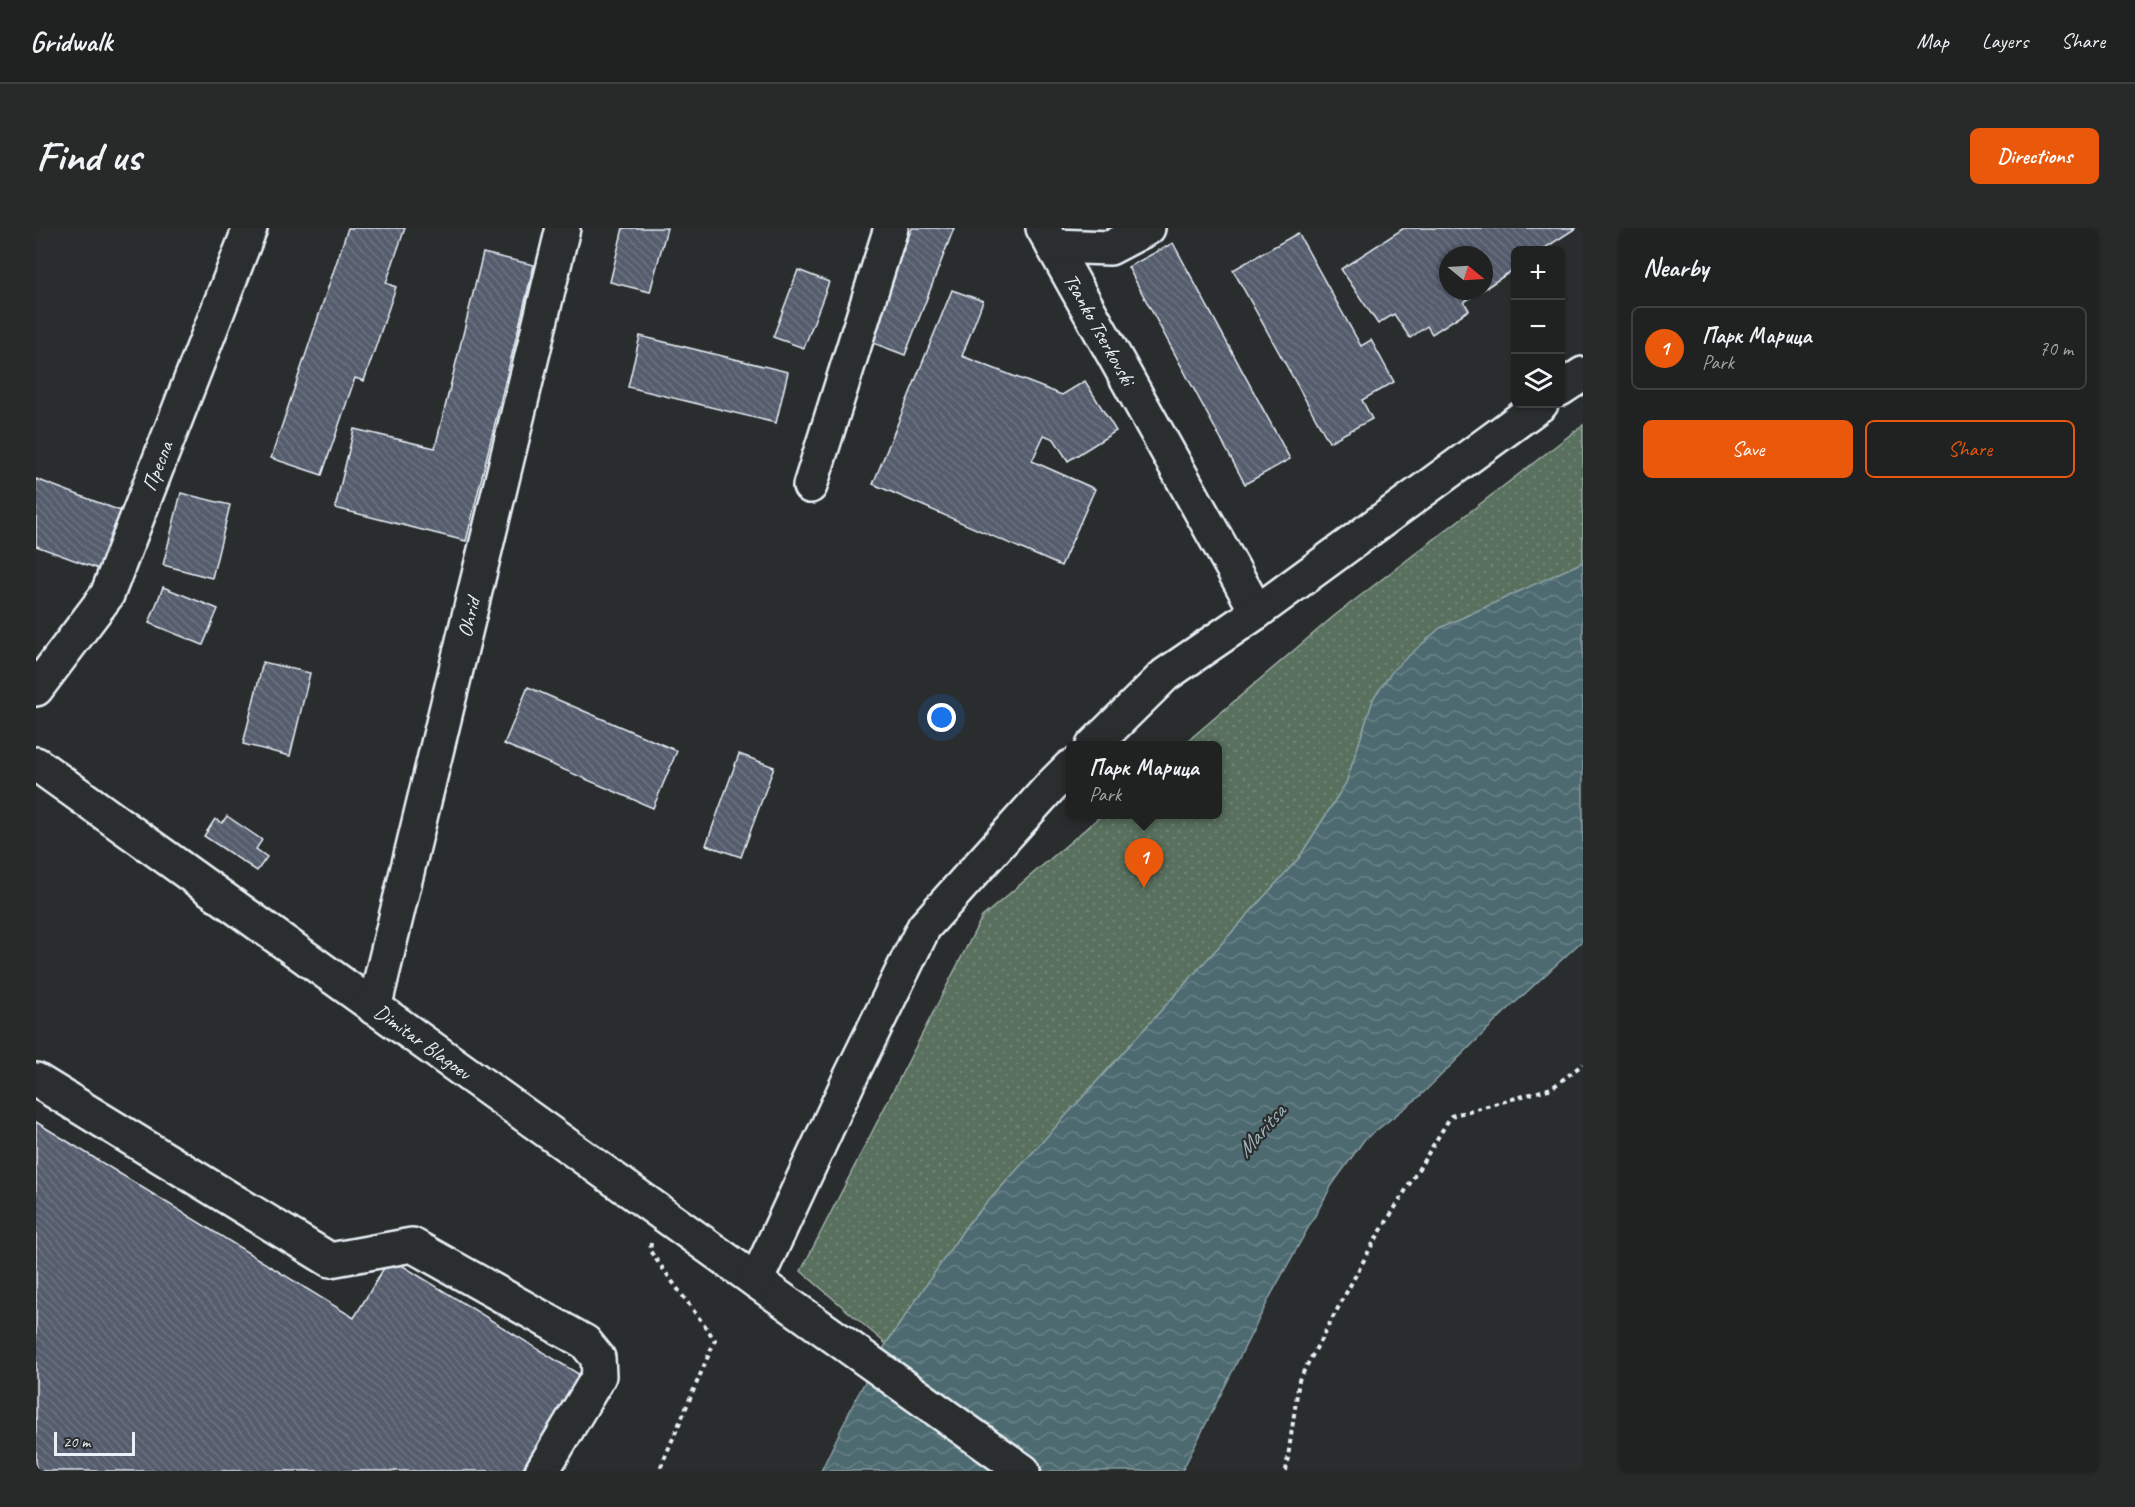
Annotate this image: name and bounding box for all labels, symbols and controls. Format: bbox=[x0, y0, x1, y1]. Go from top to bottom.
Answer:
text: Gridwalk bbox=[30, 24, 112, 59]
text: Map bbox=[1916, 28, 1949, 54]
text: Layers bbox=[1982, 28, 2028, 54]
text: Share bbox=[2061, 28, 2105, 54]
button: Directions bbox=[1970, 128, 2099, 184]
text: Find us bbox=[36, 130, 141, 183]
north arrow bbox=[1439, 246, 1493, 300]
map controls bbox=[1511, 246, 1565, 408]
button: + bbox=[1511, 246, 1565, 300]
text: Nearby bbox=[1643, 251, 1708, 284]
street label: Tsanko Tserkovski bbox=[1058, 269, 1143, 393]
button: − bbox=[1511, 300, 1565, 354]
text: Парк Марица bbox=[1702, 322, 1811, 350]
text: 1 bbox=[1660, 336, 1669, 361]
text: 70 m bbox=[2039, 336, 2073, 361]
text: Park bbox=[1702, 350, 1734, 375]
button: layers bbox=[1511, 354, 1565, 408]
button: Save bbox=[1643, 420, 1853, 478]
button: Share bbox=[1865, 420, 2075, 478]
street label: Преспа bbox=[136, 436, 179, 495]
street label: Ohrid bbox=[451, 592, 487, 640]
your location bbox=[927, 703, 956, 732]
popup bbox=[1066, 741, 1222, 819]
text: Парк Марица bbox=[1089, 754, 1199, 782]
text: Park bbox=[1089, 782, 1121, 807]
pin: 1 bbox=[1124, 838, 1164, 888]
street label: Dimitar Blagoev bbox=[369, 998, 478, 1086]
water label: Maritsa bbox=[1230, 1096, 1294, 1163]
scale bar bbox=[54, 1429, 135, 1456]
text: 20 m bbox=[63, 1432, 90, 1452]

